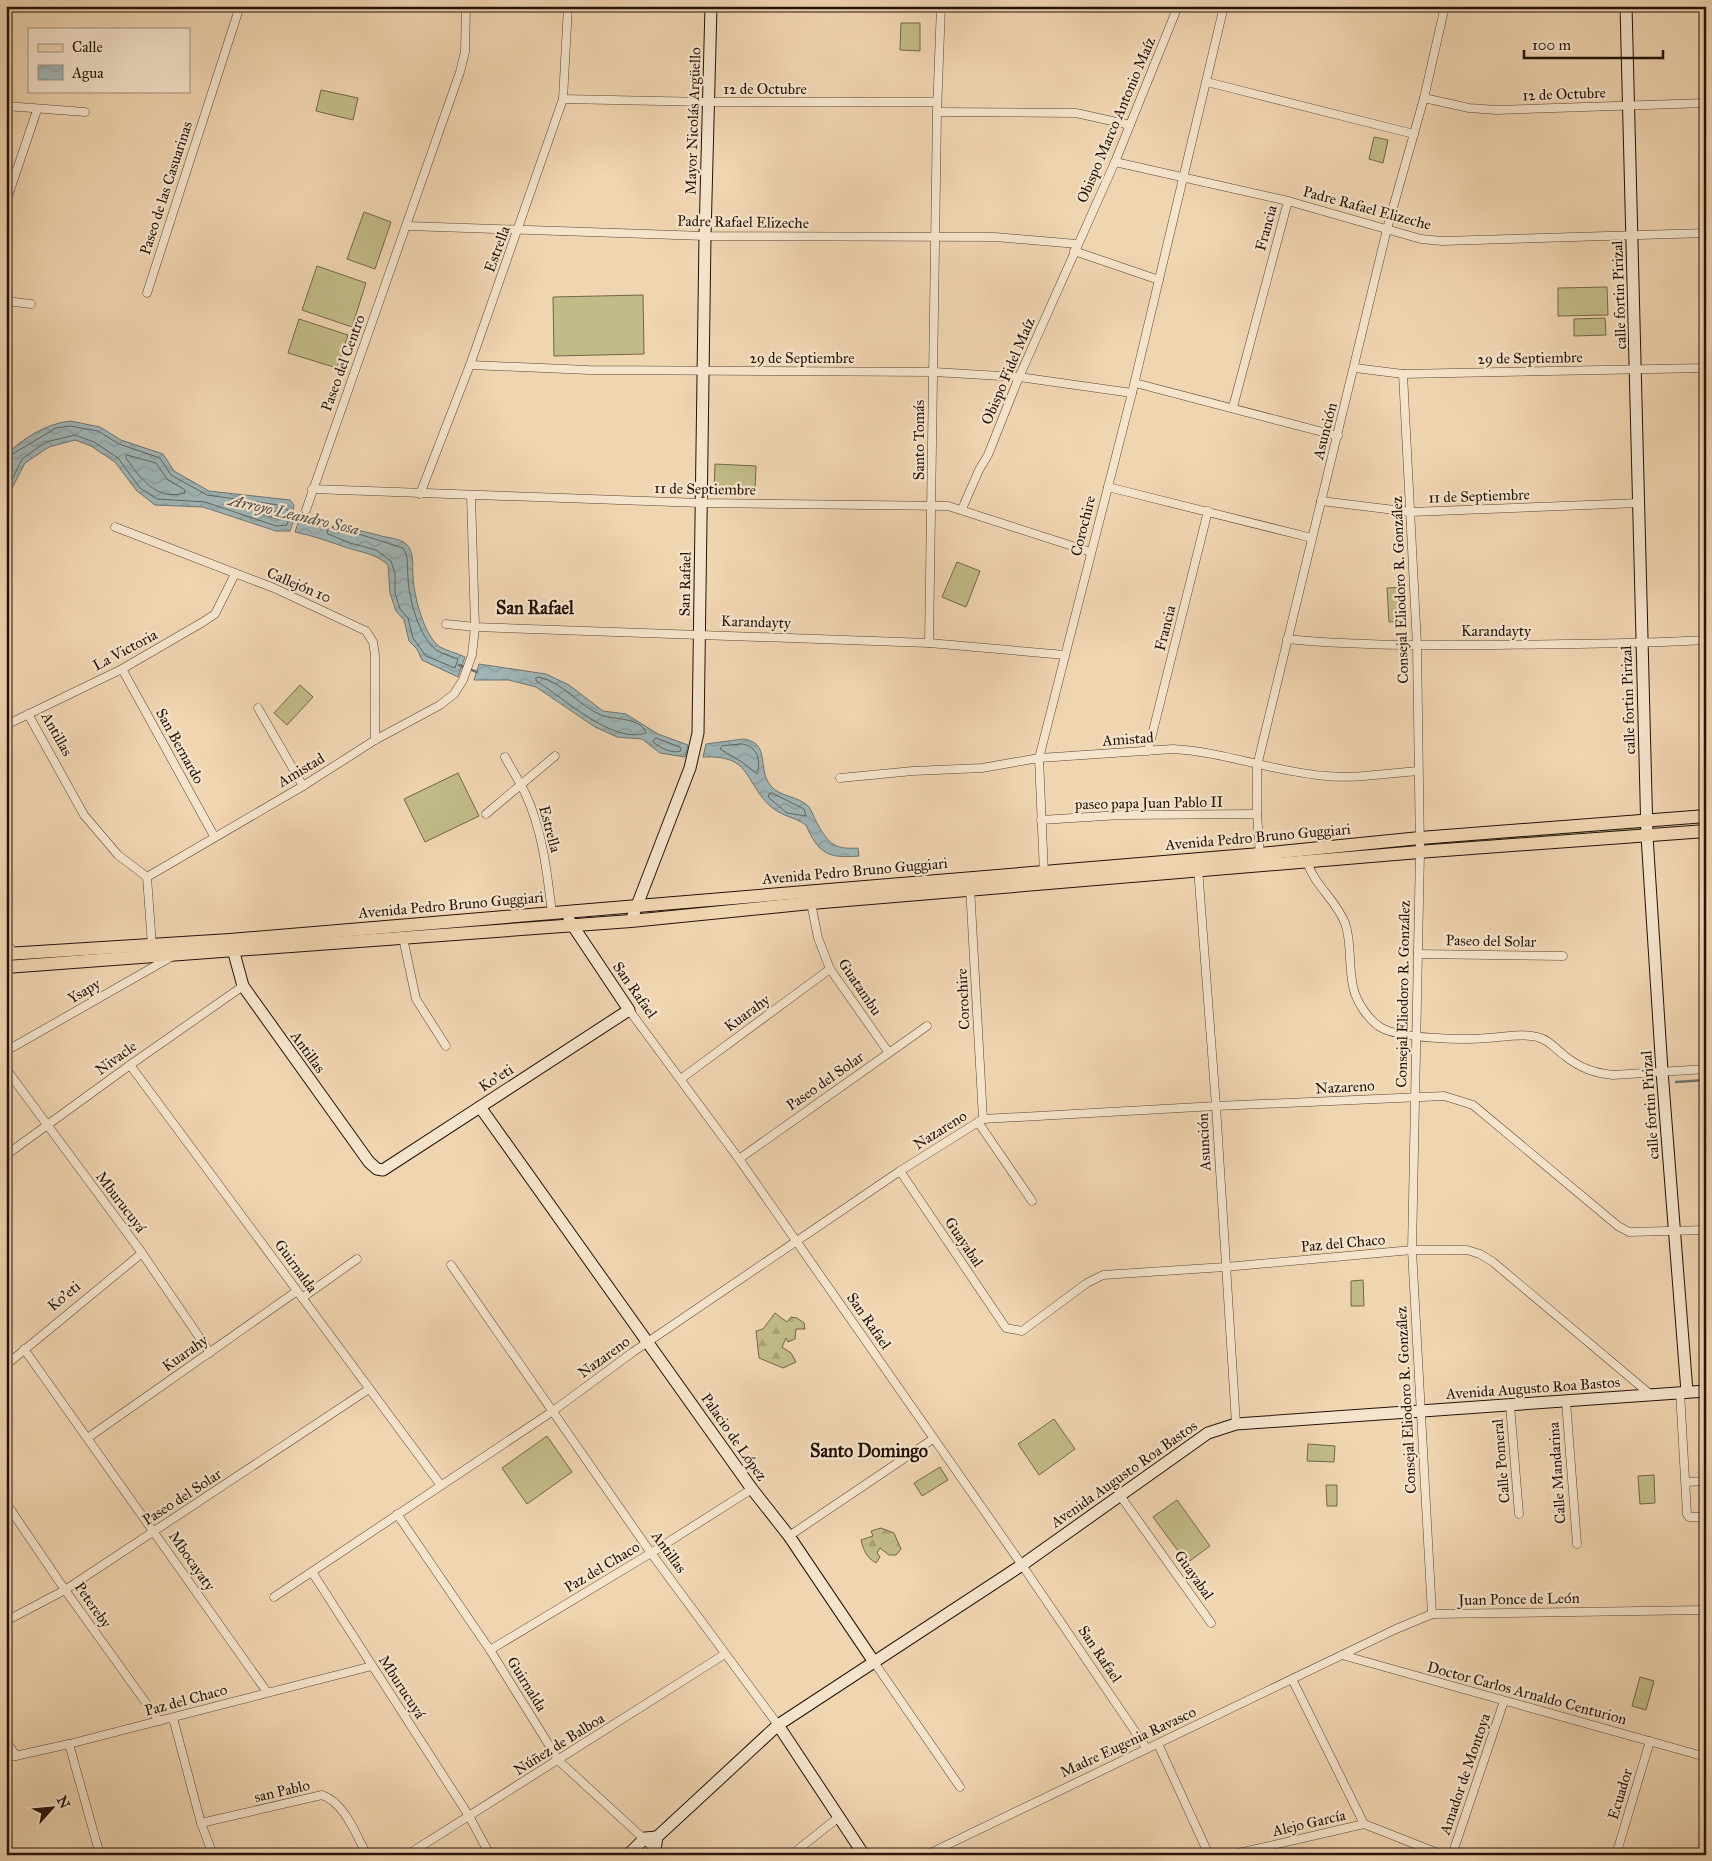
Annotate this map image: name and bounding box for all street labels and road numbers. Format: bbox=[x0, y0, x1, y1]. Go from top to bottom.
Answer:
street label: Obispo Marco Antonio Maíz bbox=[1073, 34, 1159, 206]
street label: Mayor Nicolás Argüello bbox=[681, 47, 705, 195]
street label: 12 de Octubre bbox=[723, 80, 807, 98]
street label: 12 de Octubre bbox=[1522, 84, 1606, 104]
street label: Paseo de las Casuarinas bbox=[136, 119, 196, 257]
street label: Padre Rafael Elizeche bbox=[1301, 182, 1433, 234]
street label: Francia bbox=[1251, 203, 1281, 253]
street label: Padre Rafael Elizeche bbox=[677, 212, 809, 232]
street label: Estrella bbox=[480, 223, 514, 275]
street label: calle fortin Pirizal bbox=[1608, 239, 1630, 350]
street label: Paseo del Centro bbox=[317, 312, 369, 414]
street label: Obispo Fidel Maíz bbox=[977, 315, 1039, 427]
street label: 29 de Septiembre bbox=[1477, 348, 1583, 368]
street label: 29 de Septiembre bbox=[749, 349, 855, 367]
street label: Santo Tomás bbox=[910, 400, 928, 480]
street label: Asunción bbox=[1309, 401, 1341, 462]
street label: 11 de Septiembre bbox=[654, 479, 756, 499]
street label: 11 de Septiembre bbox=[1428, 485, 1530, 507]
street label: Corochire bbox=[1067, 494, 1099, 558]
street label: Consejal Eliodoro R. González bbox=[1388, 496, 1412, 684]
street label: San Rafael bbox=[675, 550, 695, 617]
street label: Callejón 10 bbox=[264, 563, 334, 607]
street label: Francia bbox=[1151, 603, 1179, 653]
street label: Karandayty bbox=[721, 612, 792, 632]
street label: Karandayty bbox=[1461, 622, 1532, 640]
street label: La Victoria bbox=[90, 625, 161, 674]
street label: calle fortin Pirizal bbox=[1617, 644, 1639, 755]
street label: San Bernardo bbox=[152, 705, 208, 787]
street label: Antillas bbox=[37, 708, 76, 759]
street label: Amistad bbox=[1101, 728, 1155, 750]
street label: Amistad bbox=[273, 749, 328, 791]
street label: paseo papa Juan Pablo II bbox=[1074, 793, 1223, 814]
street label: Estrella bbox=[535, 804, 565, 855]
street label: Avenida Pedro Bruno Guggiari bbox=[1163, 820, 1352, 854]
street label: Avenida Pedro Bruno Guggiari bbox=[760, 854, 949, 888]
street label: Avenida Pedro Bruno Guggiari bbox=[356, 888, 545, 922]
street label: Consejal Eliodoro R. González bbox=[1392, 900, 1414, 1088]
street label: Paseo del Solar bbox=[1446, 931, 1537, 951]
street label: Guatambu bbox=[834, 955, 886, 1019]
street label: San Rafael bbox=[609, 958, 662, 1023]
street label: Corochire bbox=[952, 968, 974, 1030]
street label: Ysapy bbox=[64, 974, 104, 1007]
street label: Kuarahy bbox=[721, 990, 774, 1035]
street label: Antillas bbox=[286, 1027, 329, 1077]
street label: Nivacle bbox=[92, 1037, 140, 1079]
street label: Paseo del Solar bbox=[783, 1047, 868, 1114]
street label: calle fortin Pirizal bbox=[1637, 1049, 1663, 1160]
street label: Ko'eti bbox=[475, 1060, 517, 1096]
street label: Nazareno bbox=[1315, 1076, 1376, 1098]
street label: Nazareno bbox=[910, 1106, 970, 1153]
street label: Asunción bbox=[1193, 1113, 1215, 1172]
street label: Mburucuyá bbox=[92, 1168, 150, 1237]
street label: Guayabal bbox=[941, 1214, 988, 1271]
street label: Paz del Chaco bbox=[1300, 1230, 1386, 1256]
street label: Guirnalda bbox=[271, 1236, 322, 1297]
street label: Ko'eti bbox=[44, 1277, 84, 1315]
street label: San Rafael bbox=[843, 1289, 896, 1354]
street label: Consejal Eliodoro R. González bbox=[1392, 1306, 1420, 1494]
street label: Kuarahy bbox=[159, 1330, 212, 1375]
street label: Nazareno bbox=[575, 1332, 634, 1382]
street label: Avenida Augusto Roa Bastos bbox=[1444, 1373, 1621, 1403]
street label: Palacio de López bbox=[697, 1390, 771, 1484]
street label: Avenida Augusto Roa Bastos bbox=[1046, 1417, 1201, 1532]
street label: Calle Pomeral bbox=[1488, 1417, 1514, 1504]
street label: Calle Mandarina bbox=[1544, 1421, 1570, 1525]
street label: Paseo del Solar bbox=[139, 1465, 225, 1529]
street label: Antillas bbox=[647, 1527, 690, 1577]
street label: Mbocayaty bbox=[165, 1528, 220, 1595]
street label: Paz del Chaco bbox=[561, 1537, 643, 1597]
street label: Guayabal bbox=[1171, 1547, 1218, 1604]
street label: Petereby bbox=[71, 1579, 116, 1632]
street label: Juan Ponce de León bbox=[1456, 1589, 1580, 1610]
street label: San Rafael bbox=[1074, 1622, 1126, 1687]
street label: Mburucuyá bbox=[375, 1652, 429, 1723]
street label: Guirnalda bbox=[503, 1653, 551, 1715]
street label: Doctor Carlos Arnaldo Centurion bbox=[1425, 1658, 1629, 1728]
street label: Paz del Chaco bbox=[143, 1680, 230, 1720]
street label: Madre Eugenia Ravasco bbox=[1057, 1702, 1199, 1781]
street label: Núñez de Balboa bbox=[510, 1709, 608, 1779]
street label: Amador de Montoya bbox=[1435, 1710, 1494, 1838]
street label: Ecuador bbox=[1604, 1766, 1636, 1822]
street label: san Pablo bbox=[252, 1776, 312, 1806]
street label: Alejo García bbox=[1270, 1806, 1348, 1840]

